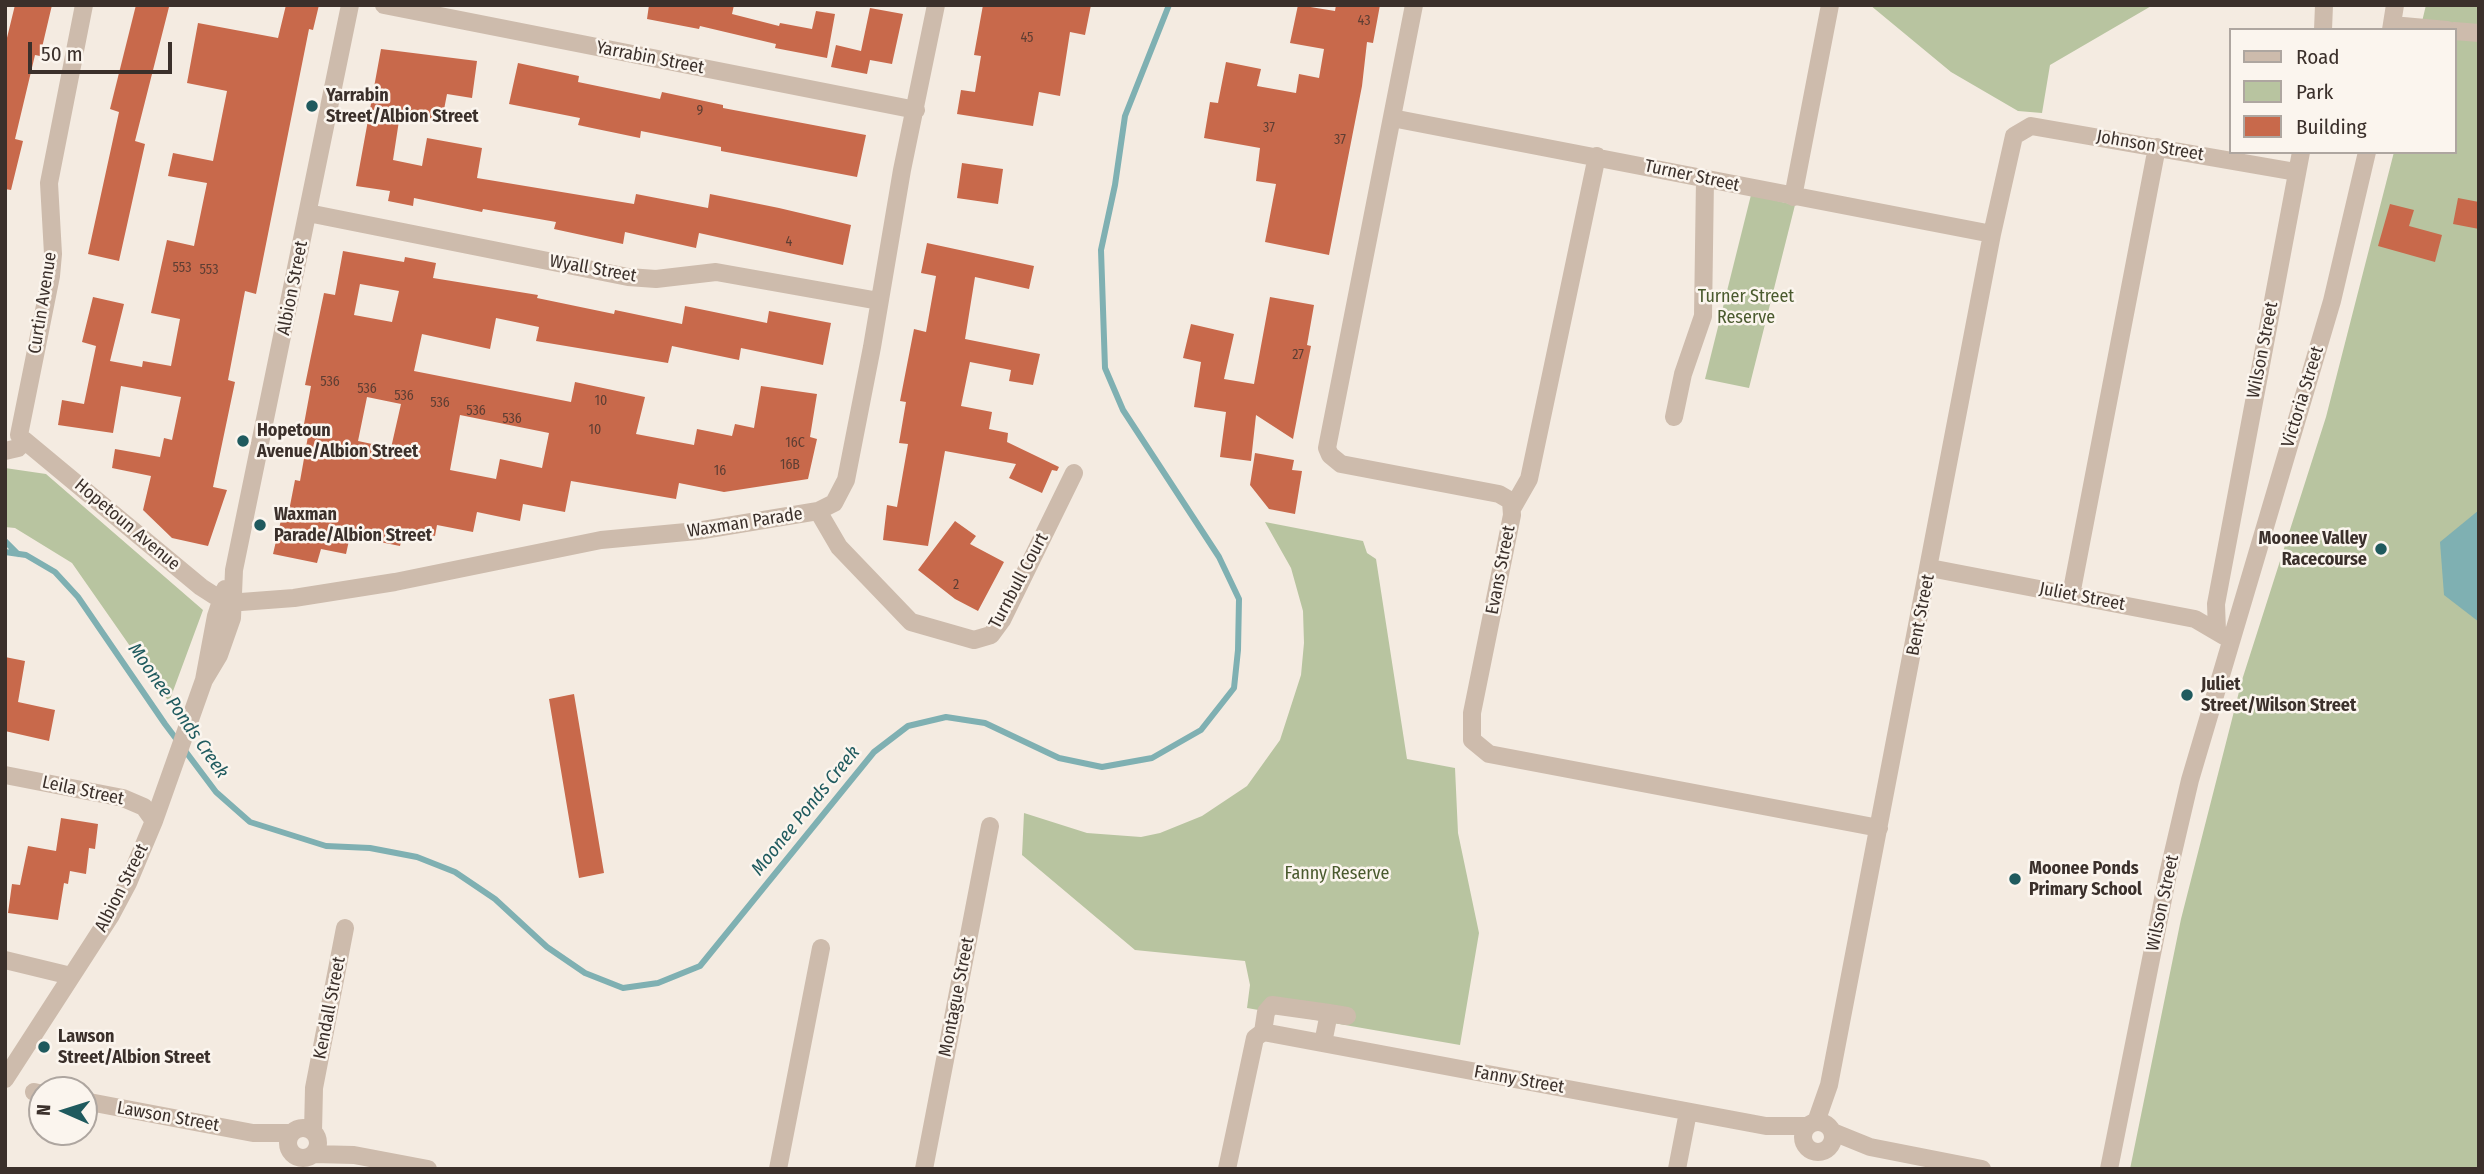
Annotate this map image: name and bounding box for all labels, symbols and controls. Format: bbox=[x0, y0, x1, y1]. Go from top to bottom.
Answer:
house number: 43 bbox=[1358, 13, 1370, 29]
scale bar bbox=[32, 28, 175, 72]
legend bbox=[2228, 28, 2456, 154]
house number: 45 bbox=[1020, 30, 1034, 46]
street label: Yarrabin Street bbox=[594, 37, 706, 79]
text: 50 m bbox=[41, 41, 83, 67]
text: Road bbox=[2296, 44, 2340, 70]
text: Park bbox=[2296, 79, 2333, 105]
place label: Yarrabin Street/Albion Street bbox=[326, 85, 479, 128]
marker: Yarrabin Street/Albion Street bbox=[304, 98, 320, 114]
house number: 9 bbox=[697, 103, 703, 119]
text: Building bbox=[2296, 114, 2367, 140]
house number: 37 bbox=[1263, 120, 1275, 136]
street label: Johnson Street bbox=[2095, 126, 2205, 166]
house number: 37 bbox=[1334, 132, 1346, 148]
street label: Turner Street bbox=[1643, 155, 1741, 197]
house number: 4 bbox=[786, 234, 792, 250]
street label: Albion Street bbox=[273, 239, 313, 337]
street label: Curtin Avenue bbox=[24, 251, 62, 355]
street label: Wyall Street bbox=[548, 251, 638, 287]
house number: 553 bbox=[173, 260, 191, 276]
house number: 553 bbox=[200, 262, 218, 278]
park label: Turner Street Reserve bbox=[1698, 286, 1794, 328]
street label: Wilson Street bbox=[2243, 300, 2283, 400]
street label: Victoria Street bbox=[2277, 344, 2329, 450]
house number: 27 bbox=[1292, 347, 1304, 363]
house number: 536 bbox=[320, 374, 340, 390]
house number: 536 bbox=[357, 381, 377, 397]
house number: 536 bbox=[394, 388, 414, 404]
house number: 10 bbox=[595, 393, 607, 409]
house number: 536 bbox=[430, 395, 450, 411]
house number: 536 bbox=[466, 403, 486, 419]
house number: 536 bbox=[502, 411, 522, 427]
place label: Hopetoun Avenue/Albion Street bbox=[257, 420, 418, 462]
house number: 10 bbox=[589, 422, 601, 438]
marker: Hopetoun Avenue/Albion Street bbox=[235, 433, 251, 449]
house number: 16C bbox=[785, 435, 805, 451]
house number: 16B bbox=[780, 457, 800, 473]
house number: 16 bbox=[714, 463, 726, 479]
street label: Hopetoun Avenue bbox=[70, 475, 184, 575]
street label: Waxman Parade bbox=[686, 503, 804, 543]
place label: Waxman Parade/Albion Street bbox=[274, 504, 432, 546]
marker: Waxman Parade/Albion Street bbox=[252, 517, 268, 533]
street label: Evans Street bbox=[1482, 524, 1520, 616]
place label: Moonee Valley Racecourse bbox=[2259, 528, 2367, 570]
street label: Turnbull Court bbox=[985, 529, 1053, 633]
marker: Moonee Valley Racecourse bbox=[2373, 541, 2389, 557]
street label: Bent Street bbox=[1903, 572, 1939, 658]
house number: 2 bbox=[953, 577, 959, 593]
street label: Juliet Street bbox=[2037, 578, 2127, 616]
water label: Moonee Ponds Creek bbox=[123, 639, 233, 783]
place label: Juliet Street/Wilson Street bbox=[2201, 674, 2356, 716]
marker: Juliet Street/Wilson Street bbox=[2179, 687, 2195, 703]
water label: Moonee Ponds Creek bbox=[747, 742, 865, 880]
street label: Leila Street bbox=[40, 772, 126, 810]
street label: Albion Street bbox=[91, 840, 153, 936]
street label: Wilson Street bbox=[2142, 853, 2184, 953]
place label: Moonee Ponds Primary School bbox=[2029, 858, 2142, 900]
park label: Fanny Reserve bbox=[1285, 863, 1389, 885]
marker: Moonee Ponds Primary School bbox=[2007, 871, 2023, 887]
street label: Montague Street bbox=[935, 935, 979, 1059]
street label: Kendall Street bbox=[309, 955, 351, 1061]
place label: Lawson Street/Albion Street bbox=[58, 1026, 211, 1068]
marker: Lawson Street/Albion Street bbox=[36, 1039, 52, 1055]
street label: Fanny Street bbox=[1472, 1061, 1566, 1099]
north arrow bbox=[28, 1076, 98, 1146]
street label: Lawson Street bbox=[115, 1097, 221, 1137]
text: N bbox=[32, 1104, 55, 1116]

